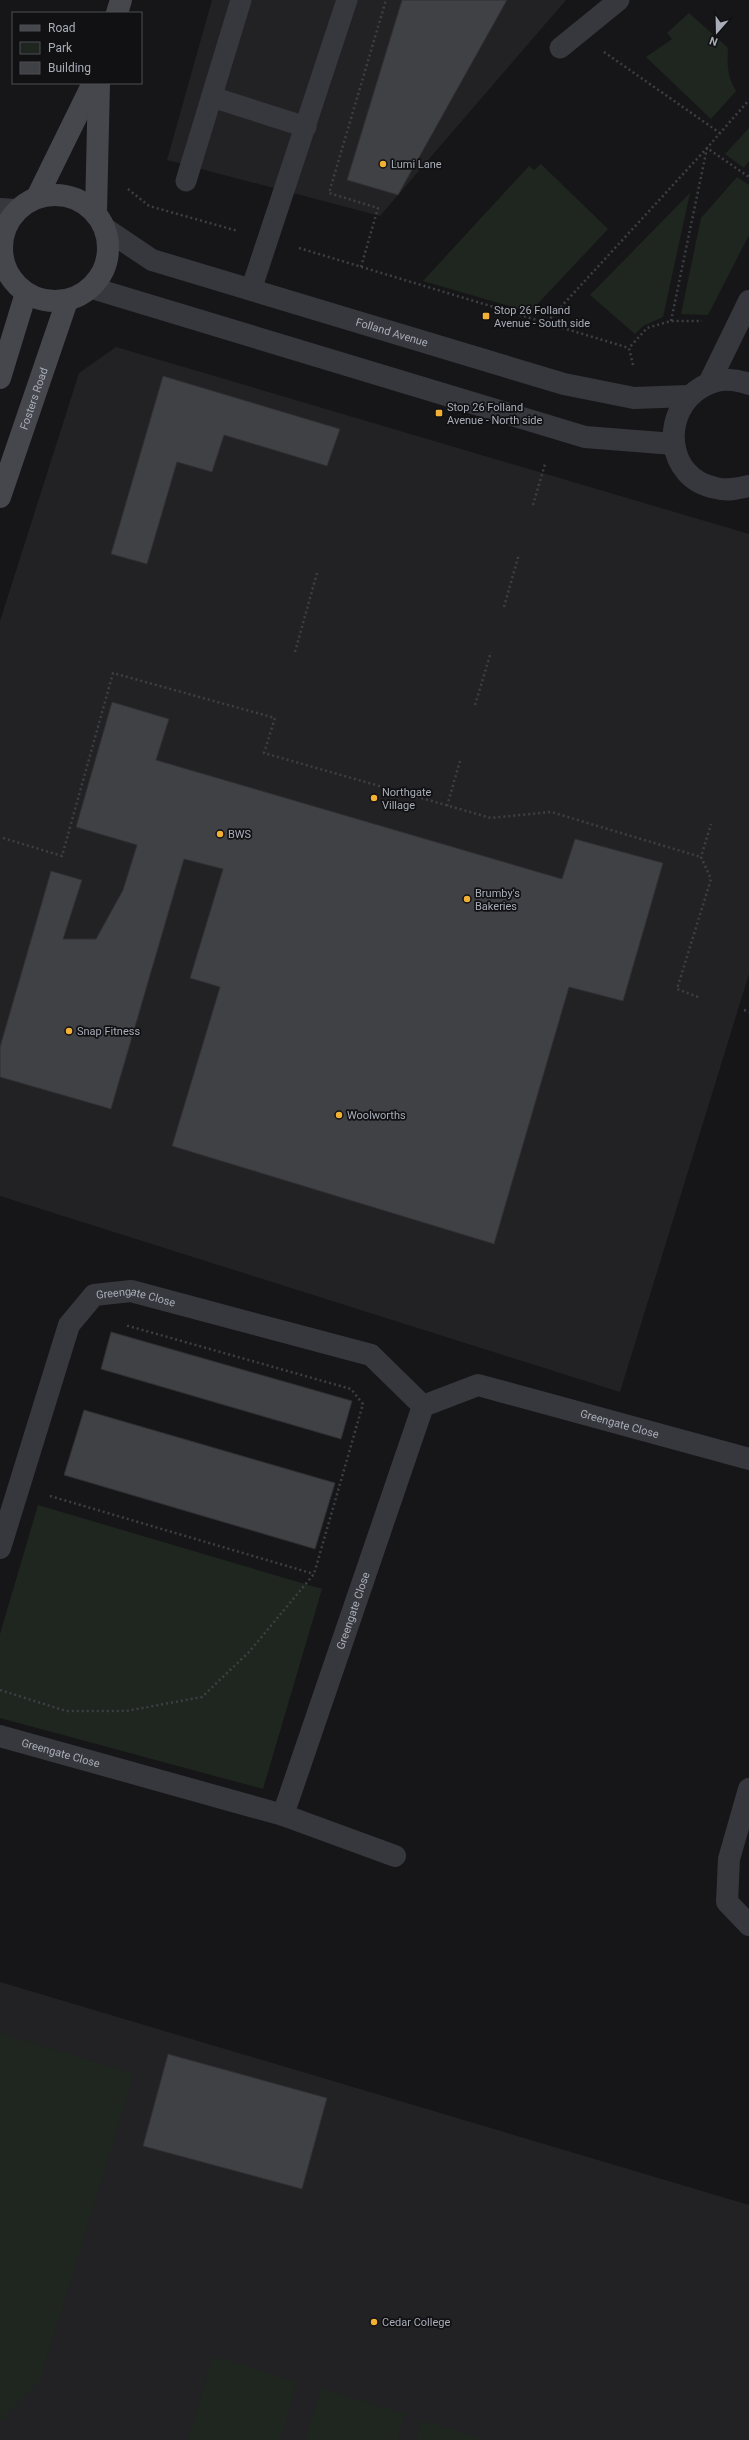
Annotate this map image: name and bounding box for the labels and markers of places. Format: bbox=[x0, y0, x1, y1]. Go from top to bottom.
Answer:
place label: Lumi Lane bbox=[391, 158, 442, 171]
marker: Lumi Lane bbox=[378, 159, 388, 169]
place label: Stop 26 Folland Avenue - South side bbox=[494, 304, 590, 330]
marker: Stop 26 Folland Avenue - South side bbox=[481, 311, 491, 321]
place label: Stop 26 Folland Avenue - North side bbox=[447, 401, 543, 427]
marker: Stop 26 Folland Avenue - North side bbox=[434, 408, 444, 418]
place label: Northgate Village bbox=[382, 786, 432, 812]
marker: Northgate Village bbox=[369, 793, 379, 803]
place label: BWS bbox=[228, 828, 252, 841]
marker: BWS bbox=[215, 829, 225, 839]
place label: Brumby's Bakeries bbox=[475, 887, 520, 913]
marker: Brumby's Bakeries bbox=[462, 894, 472, 904]
place label: Snap Fitness bbox=[77, 1025, 140, 1038]
marker: Snap Fitness bbox=[64, 1026, 74, 1036]
place label: Woolworths bbox=[347, 1109, 406, 1122]
marker: Woolworths bbox=[334, 1110, 344, 1120]
place label: Cedar College bbox=[382, 2316, 450, 2329]
marker: Cedar College bbox=[369, 2317, 379, 2327]

